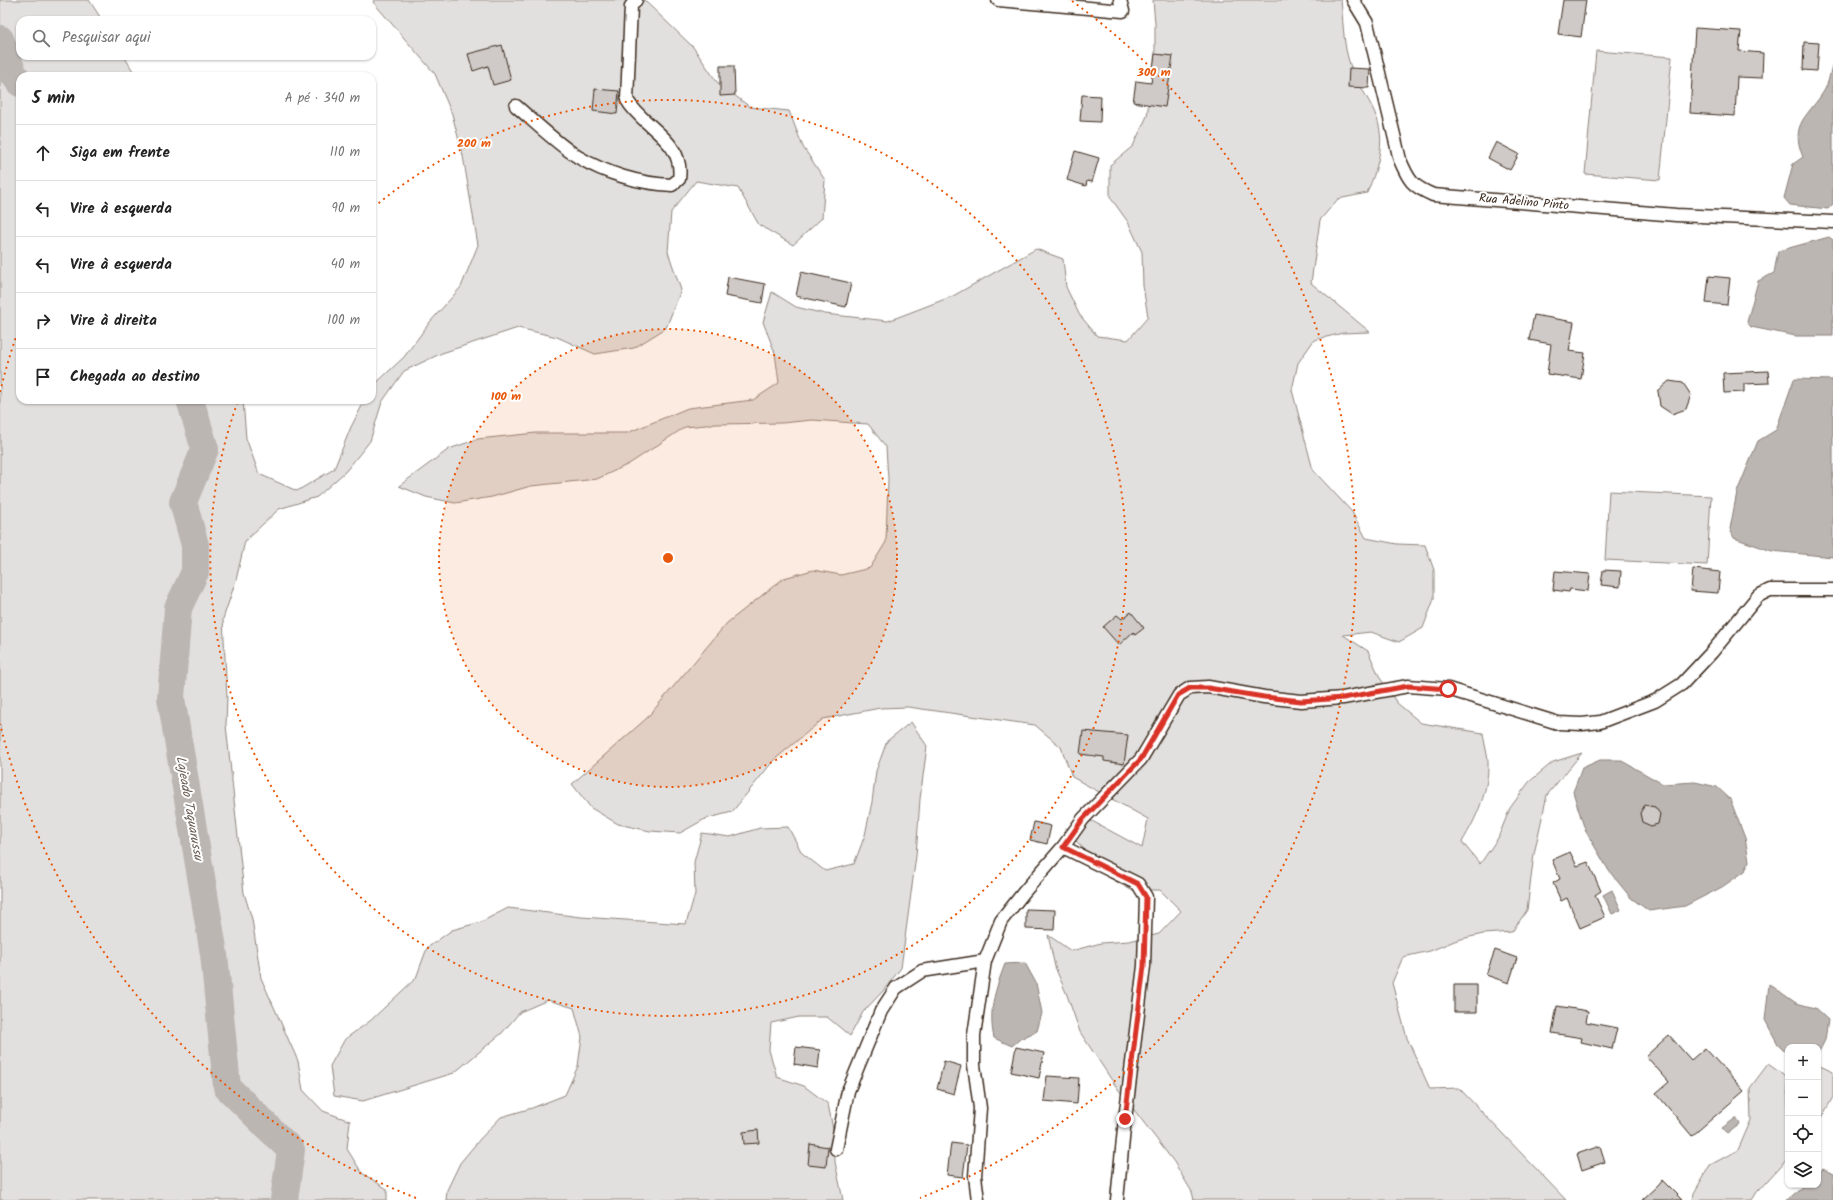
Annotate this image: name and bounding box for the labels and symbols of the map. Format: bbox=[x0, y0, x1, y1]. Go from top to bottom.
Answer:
text: 300 m bbox=[1136, 63, 1171, 82]
text: 200 m bbox=[457, 134, 491, 153]
street label: Rua Adelino Pinto bbox=[1478, 189, 1570, 215]
text: 100 m bbox=[491, 387, 521, 406]
centre of rings bbox=[661, 551, 675, 565]
route start bbox=[1439, 680, 1457, 698]
water label: Lajeado Taquarussu bbox=[170, 754, 209, 863]
route end bbox=[1116, 1110, 1134, 1128]

